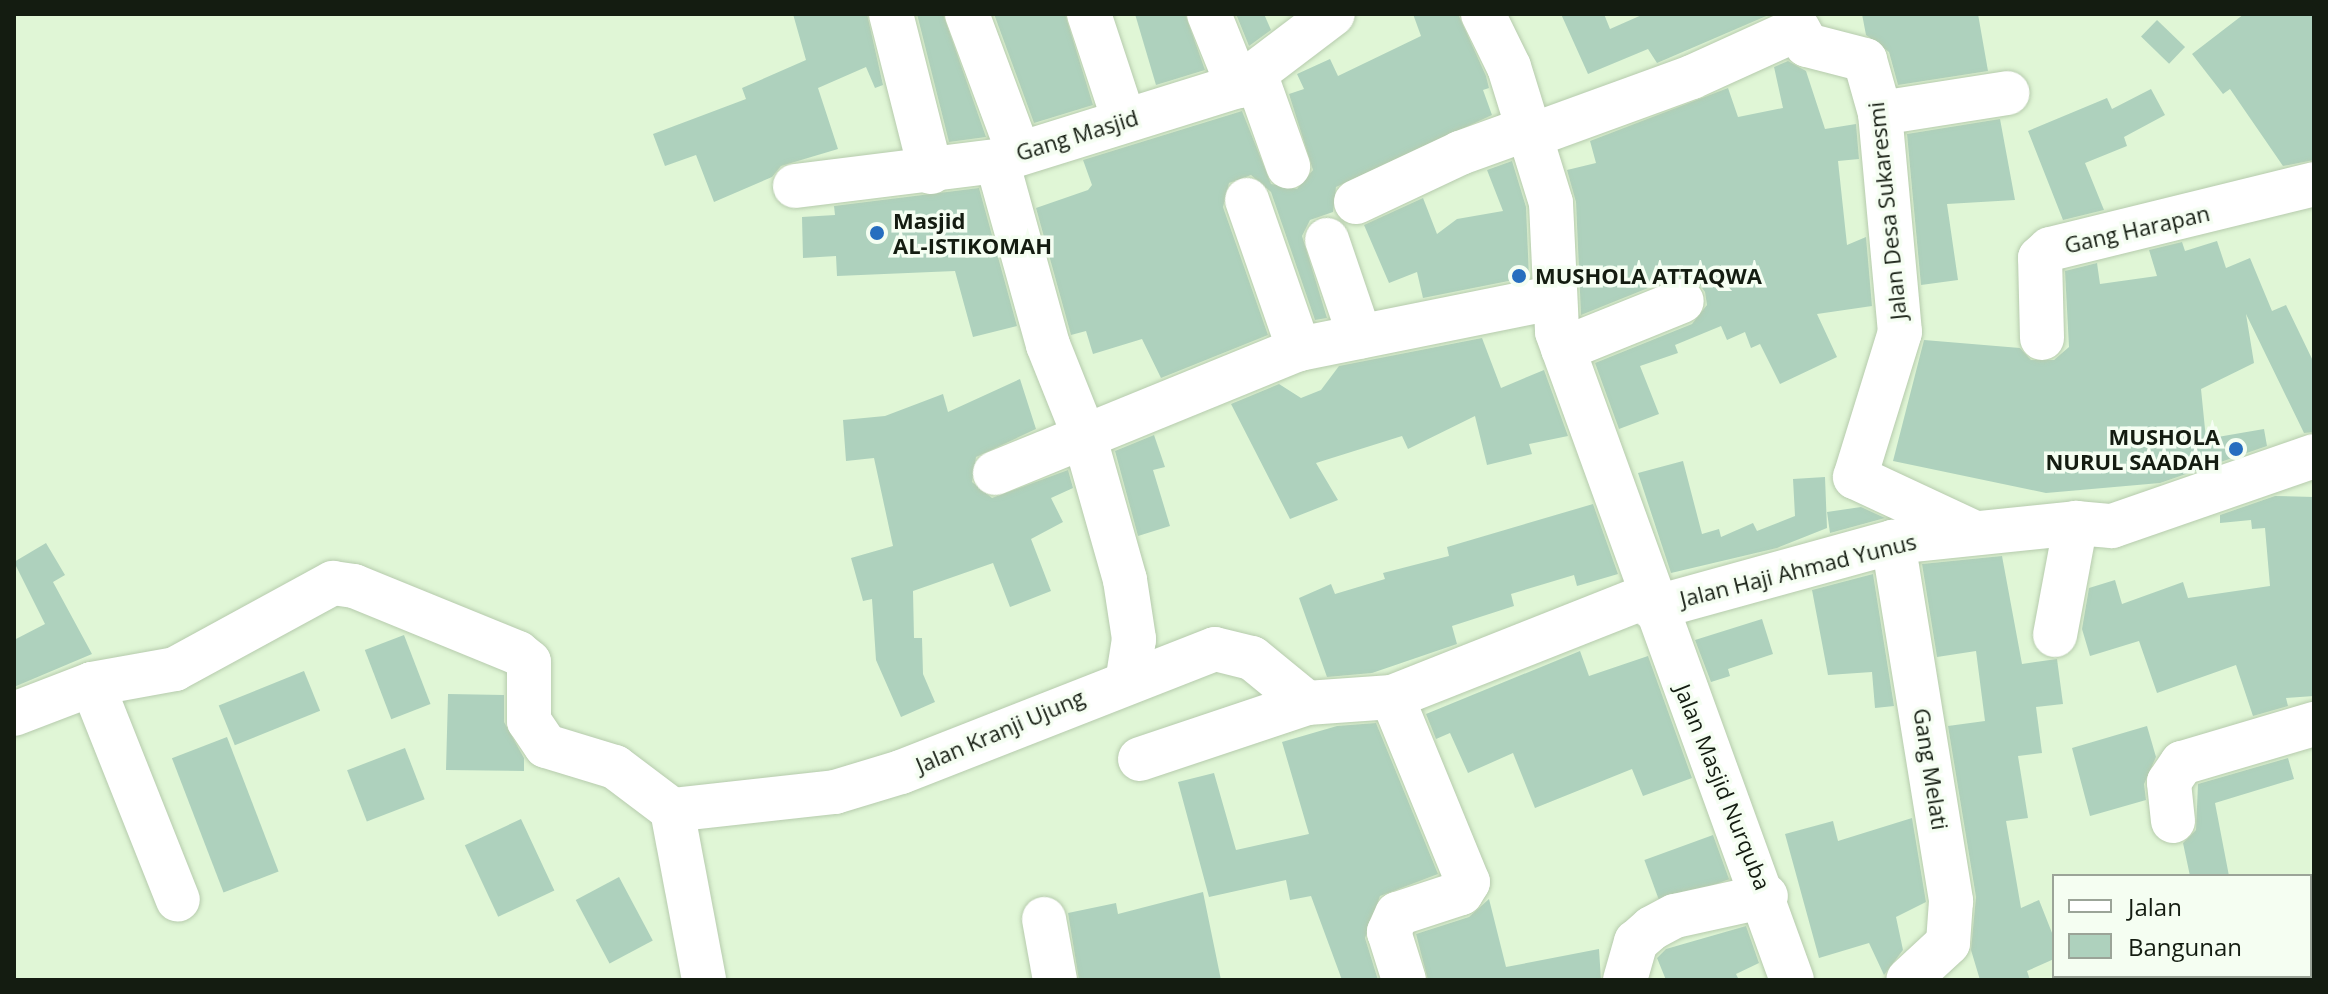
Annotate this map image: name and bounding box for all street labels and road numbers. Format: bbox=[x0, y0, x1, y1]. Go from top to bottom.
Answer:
street label: Jalan Desa Sukaresmi bbox=[1862, 101, 1912, 321]
street label: Gang Masjid bbox=[1013, 104, 1141, 166]
street label: Gang Harapan bbox=[2062, 199, 2212, 259]
street label: Jalan Haji Ahmad Yunus bbox=[1677, 528, 1919, 612]
street label: Jalan Masjid Nurquba bbox=[1670, 680, 1776, 894]
street label: Jalan Kranji Ujung bbox=[912, 684, 1088, 778]
street label: Gang Melati bbox=[1908, 706, 1954, 832]

